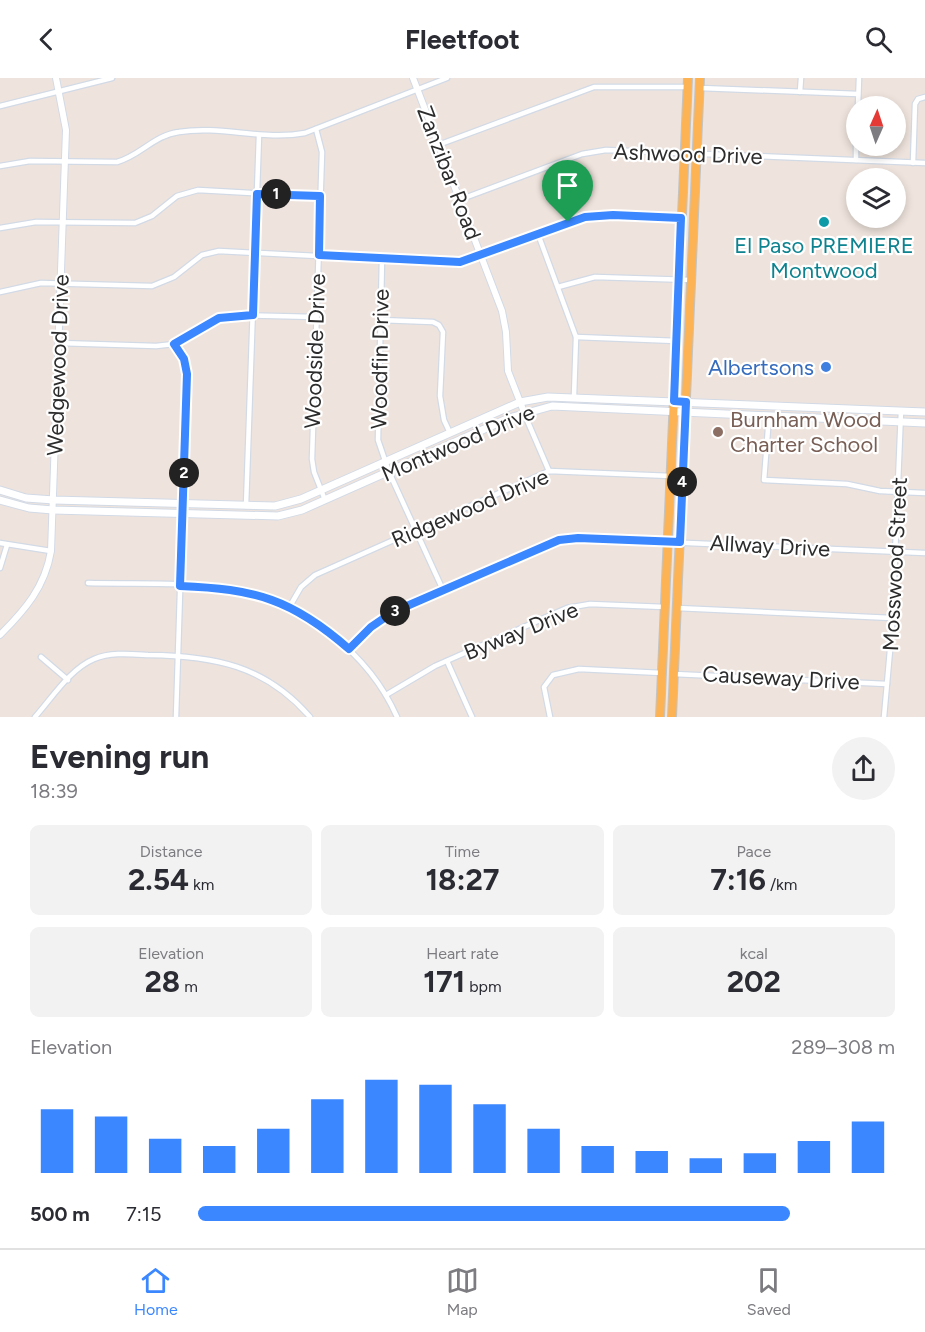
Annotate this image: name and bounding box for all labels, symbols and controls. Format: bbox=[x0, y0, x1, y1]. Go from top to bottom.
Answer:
icon: back bbox=[30, 23, 63, 56]
text: Fleetfoot bbox=[405, 23, 520, 56]
icon: search bbox=[862, 23, 895, 56]
north arrow bbox=[846, 96, 906, 156]
map controls bbox=[846, 96, 906, 228]
street label: Zanzibar Road bbox=[411, 102, 487, 244]
street label: Ashwood Drive bbox=[613, 138, 763, 170]
pin bbox=[542, 160, 593, 222]
button: layers bbox=[846, 168, 906, 228]
icon: arrive bbox=[551, 169, 584, 202]
pin: 1 bbox=[261, 179, 291, 209]
text: 1 bbox=[273, 184, 279, 203]
marker: El Paso PREMIERE Montwood bbox=[817, 215, 831, 229]
place label: El Paso PREMIERE Montwood bbox=[734, 232, 914, 284]
street label: Woodside Drive bbox=[299, 273, 331, 429]
street label: Wedgewood Drive bbox=[41, 274, 75, 456]
street label: Woodfin Drive bbox=[365, 289, 395, 429]
place label: Albertsons bbox=[708, 354, 814, 381]
marker: Albertsons bbox=[819, 360, 833, 374]
street label: Montwood Drive bbox=[377, 399, 539, 487]
place label: Burnham Wood Charter School bbox=[730, 406, 882, 458]
marker: Burnham Wood Charter School bbox=[711, 425, 725, 439]
pin: 2 bbox=[169, 458, 199, 488]
text: 2 bbox=[179, 463, 189, 482]
street label: Ridgewood Drive bbox=[387, 463, 553, 553]
pin: 4 bbox=[667, 467, 697, 497]
text: 4 bbox=[677, 472, 687, 491]
street label: Mosswood Street bbox=[877, 476, 913, 652]
street label: Allway Drive bbox=[709, 529, 831, 563]
pin: 3 bbox=[380, 596, 410, 626]
street label: Byway Drive bbox=[460, 596, 582, 666]
text: 3 bbox=[391, 601, 399, 620]
street label: Causeway Drive bbox=[702, 660, 860, 696]
text: Evening run bbox=[30, 737, 209, 776]
button: share bbox=[832, 737, 895, 800]
text: 18:39 bbox=[30, 779, 78, 803]
text: Distance bbox=[140, 842, 203, 861]
text: Time bbox=[445, 842, 480, 861]
text: Pace bbox=[737, 842, 771, 861]
text: 2.54 bbox=[128, 861, 189, 898]
text: 18:27 bbox=[425, 861, 500, 898]
text: 7:16 bbox=[710, 861, 766, 898]
text: km bbox=[189, 875, 214, 894]
text: /km bbox=[766, 875, 798, 894]
text: Elevation bbox=[138, 944, 204, 963]
text: Heart rate bbox=[426, 944, 499, 963]
text: kcal bbox=[740, 944, 768, 963]
text: 28 bbox=[145, 963, 180, 1000]
text: 171 bbox=[423, 963, 465, 1000]
text: 202 bbox=[727, 963, 781, 1000]
text: m bbox=[180, 977, 198, 996]
text: bpm bbox=[465, 977, 502, 996]
text: Elevation bbox=[30, 1035, 112, 1059]
text: 289–308 m bbox=[791, 1035, 895, 1059]
text: 500 m bbox=[30, 1202, 90, 1226]
text: 7:15 bbox=[126, 1202, 162, 1226]
tab: Home bbox=[134, 1264, 178, 1319]
tab: Map bbox=[446, 1264, 479, 1319]
tab: Saved bbox=[747, 1264, 791, 1319]

